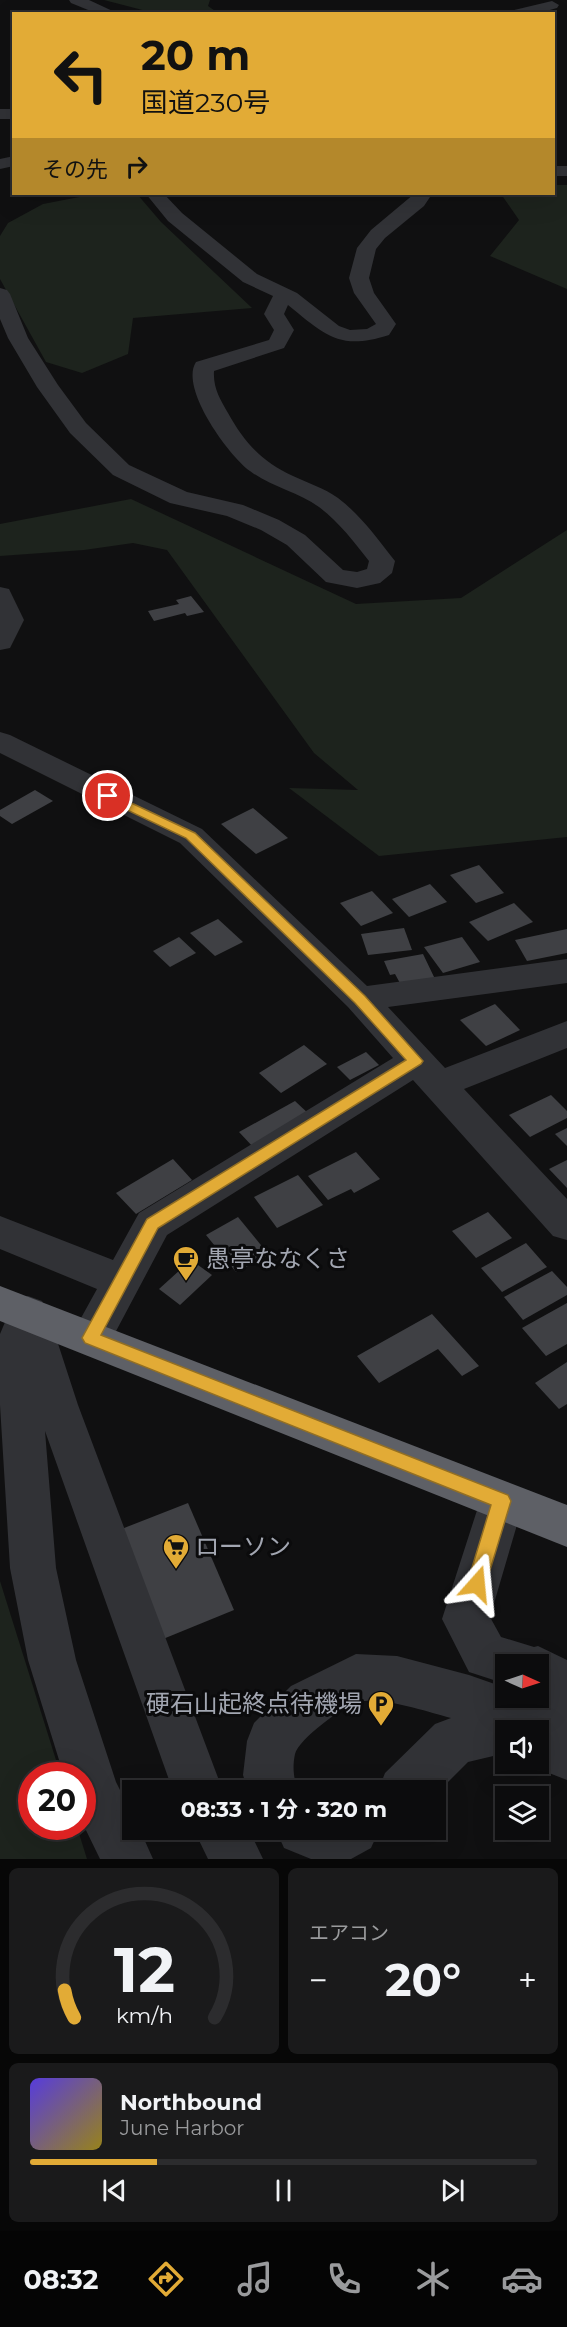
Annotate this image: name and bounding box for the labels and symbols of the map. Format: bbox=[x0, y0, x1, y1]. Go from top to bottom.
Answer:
pin bbox=[82, 770, 133, 821]
cafe icon: 愚亭ななくさ bbox=[171, 1244, 201, 1282]
place label: 愚亭ななくさ bbox=[206, 1244, 350, 1273]
supermarket icon: ローソン bbox=[161, 1532, 191, 1570]
place label: ローソン bbox=[195, 1532, 291, 1561]
position arrow bbox=[445, 1552, 509, 1616]
north arrow bbox=[495, 1654, 549, 1708]
place label: 硬石山起終点待機場 bbox=[146, 1689, 362, 1718]
parking icon: 硬石山起終点待機場 bbox=[366, 1689, 396, 1727]
speed limit sign: 20 bbox=[18, 1762, 96, 1840]

